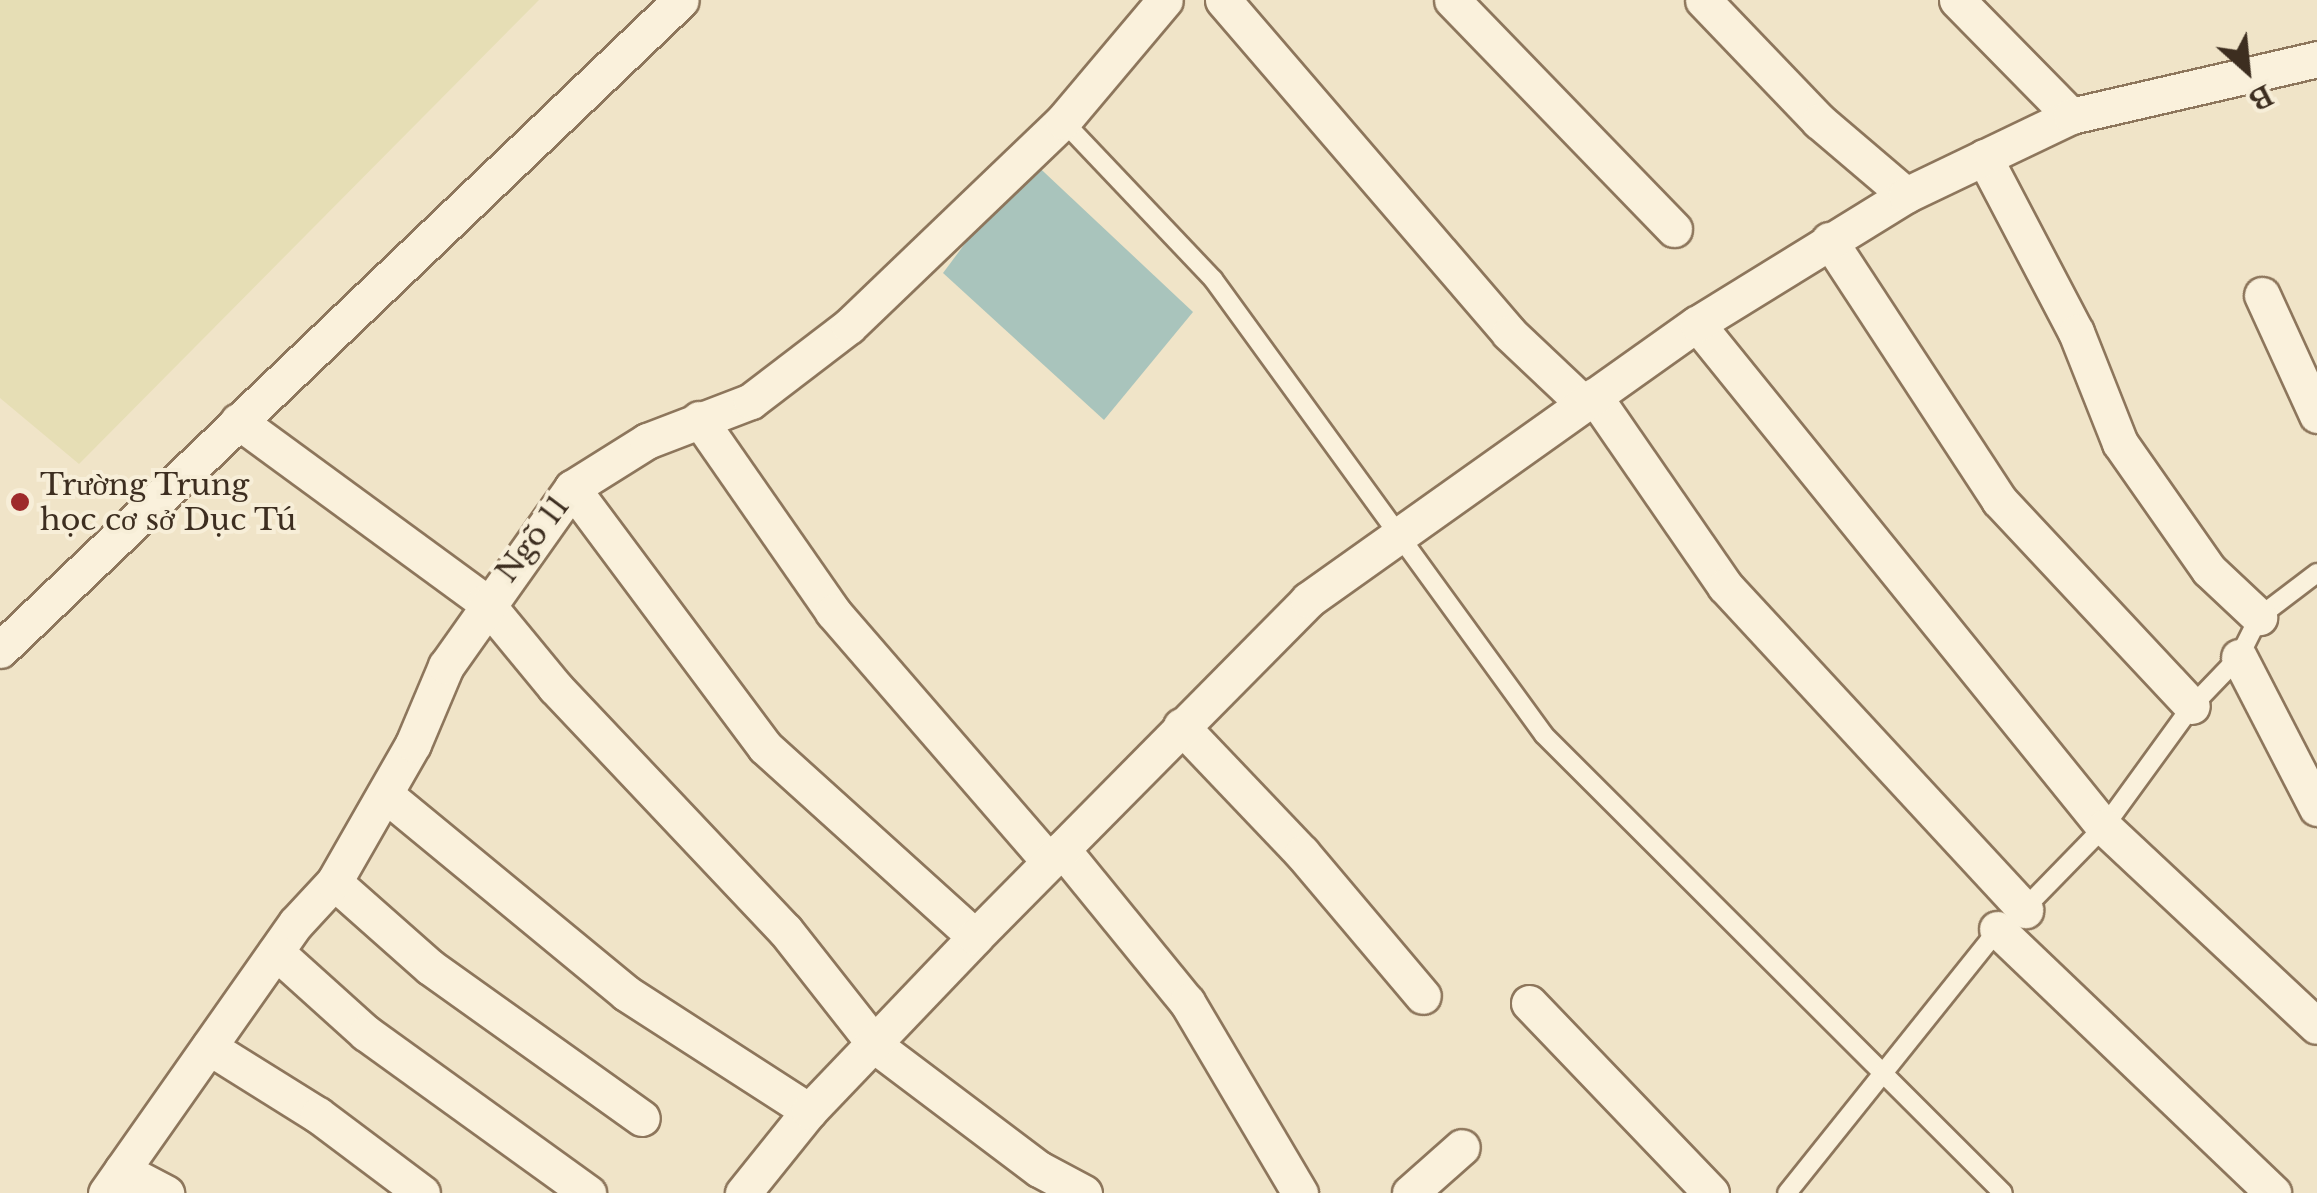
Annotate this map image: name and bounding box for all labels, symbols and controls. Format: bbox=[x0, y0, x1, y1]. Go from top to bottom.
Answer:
north arrow bbox=[2197, 20, 2297, 120]
text: B bbox=[2243, 77, 2279, 118]
place label: Trường Trung học cơ sở Dục Tú bbox=[40, 467, 297, 538]
street label: Ngõ 11 bbox=[489, 489, 577, 589]
marker: Trường Trung học cơ sở Dục Tú bbox=[9, 491, 31, 513]

